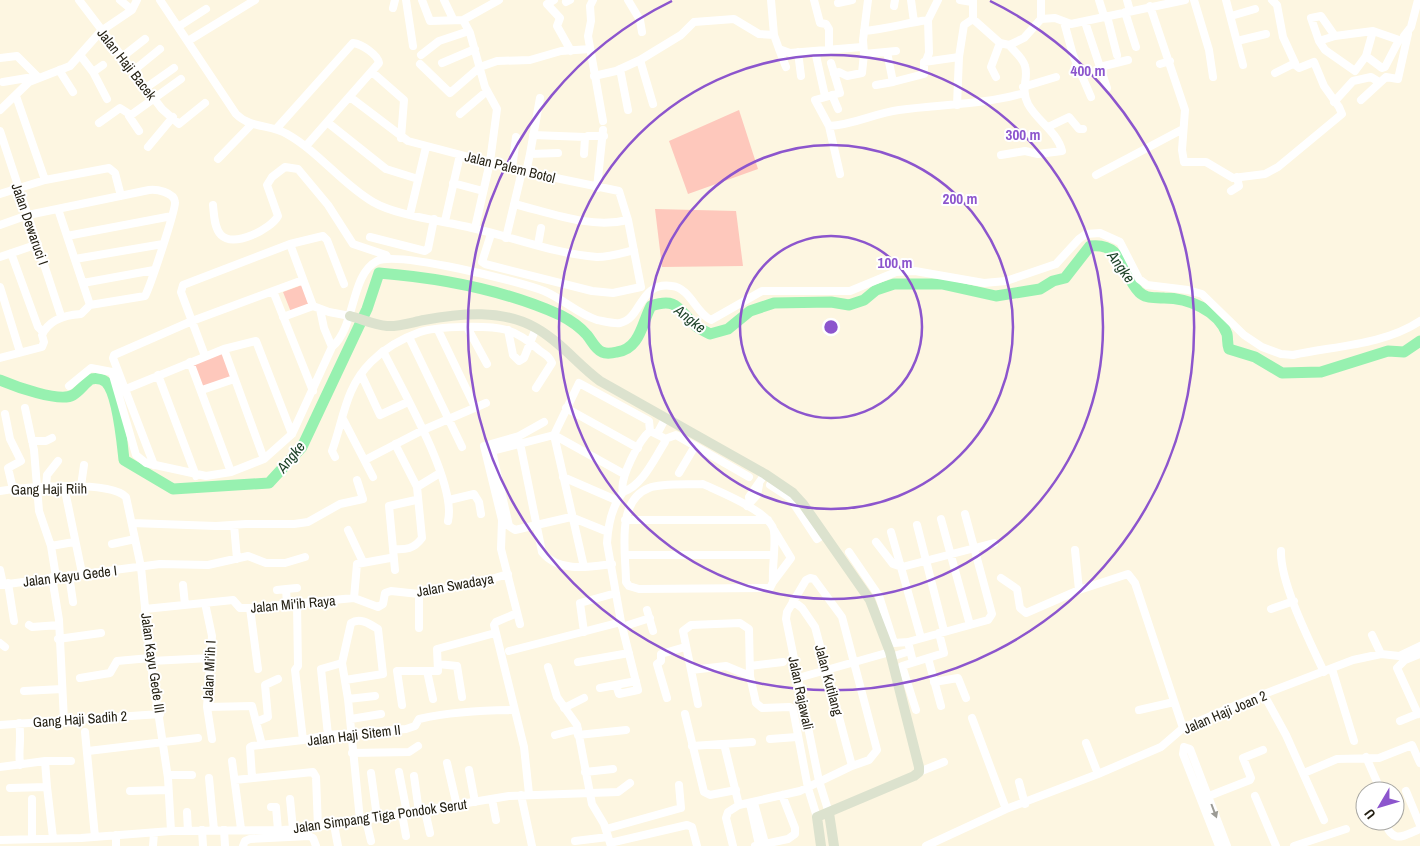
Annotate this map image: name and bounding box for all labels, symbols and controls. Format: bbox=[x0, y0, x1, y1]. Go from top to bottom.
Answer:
street label: Jalan Haji Bacek bbox=[93, 25, 161, 104]
text: 400 m bbox=[1071, 60, 1105, 81]
text: 300 m bbox=[1006, 124, 1040, 145]
street label: Jalan Palem Botol bbox=[463, 147, 557, 187]
street label: Jalan Dewaruci I bbox=[8, 181, 52, 267]
text: 200 m bbox=[943, 188, 977, 209]
water label: Angke bbox=[1102, 246, 1140, 287]
text: 100 m bbox=[878, 252, 912, 273]
water label: Angke bbox=[669, 299, 711, 338]
centre of rings bbox=[822, 318, 840, 336]
water label: Angke bbox=[271, 436, 310, 478]
street label: Gang Haji Riih bbox=[11, 479, 87, 499]
street label: Jalan Kayu Gede I bbox=[22, 561, 118, 591]
street label: Jalan Swadaya bbox=[415, 569, 496, 601]
street label: Jalan Mi'ih Raya bbox=[250, 591, 337, 617]
street label: Jalan Kayu Gede III bbox=[137, 612, 169, 714]
street label: Jalan Mi'ih I bbox=[198, 640, 220, 702]
street label: Jalan Kutilang bbox=[811, 643, 847, 718]
street label: Jalan Rajawali bbox=[784, 655, 818, 731]
street label: Jalan Haji Joan 2 bbox=[1181, 686, 1269, 738]
street label: Gang Haji Sadih 2 bbox=[32, 707, 128, 731]
street label: Jalan Haji Sitem II bbox=[306, 720, 402, 750]
north arrow bbox=[1355, 781, 1405, 831]
street label: Jalan Simpang Tiga Pondok Serut bbox=[292, 795, 468, 837]
one-way arrow bbox=[1210, 804, 1218, 819]
text: U bbox=[1360, 805, 1379, 823]

